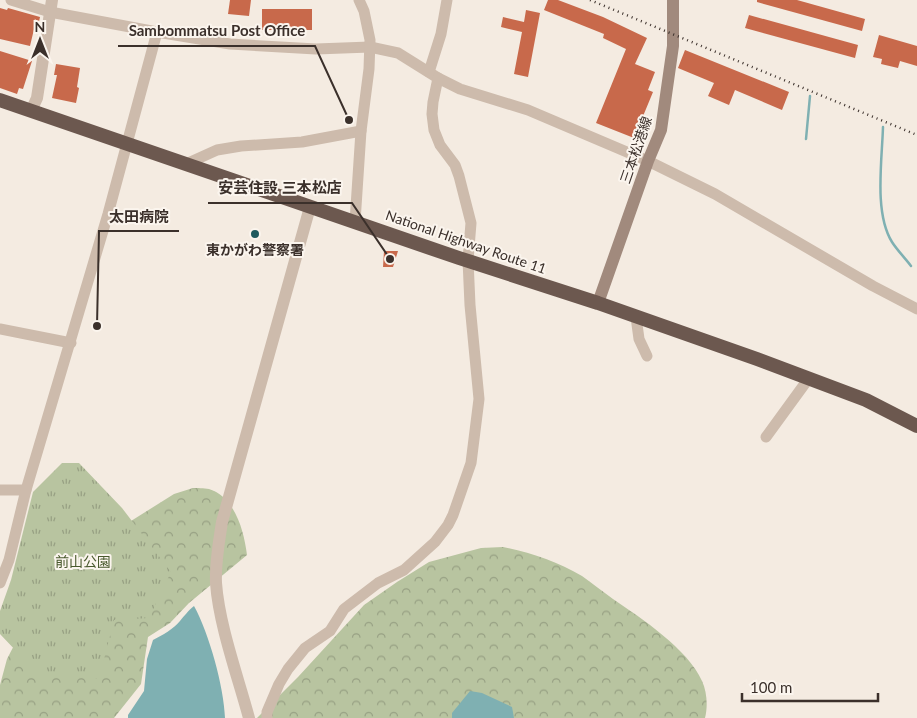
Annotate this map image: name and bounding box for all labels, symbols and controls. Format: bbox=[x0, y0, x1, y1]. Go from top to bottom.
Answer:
north arrow bbox=[15, 15, 65, 65]
callout: Sambommatsu Post Office bbox=[118, 16, 315, 46]
text: N bbox=[35, 18, 45, 35]
text: Sambommatsu Post Office bbox=[129, 21, 305, 39]
street label: 三本松港線 bbox=[616, 114, 655, 186]
callout: 安芸住設 三本松店 bbox=[208, 173, 352, 203]
text: 安芸住設 三本松店 bbox=[218, 178, 342, 196]
callout: 太田病院 bbox=[99, 201, 179, 231]
street label: National Highway Route 11 bbox=[383, 206, 549, 277]
text: 太田病院 bbox=[109, 207, 169, 225]
marker: 東かがわ警察署 bbox=[249, 228, 261, 240]
place label: 東かがわ警察署 bbox=[206, 241, 304, 258]
park label: 前山公園 bbox=[55, 553, 111, 570]
scale bar bbox=[742, 670, 878, 702]
text: 100 m bbox=[750, 678, 792, 696]

